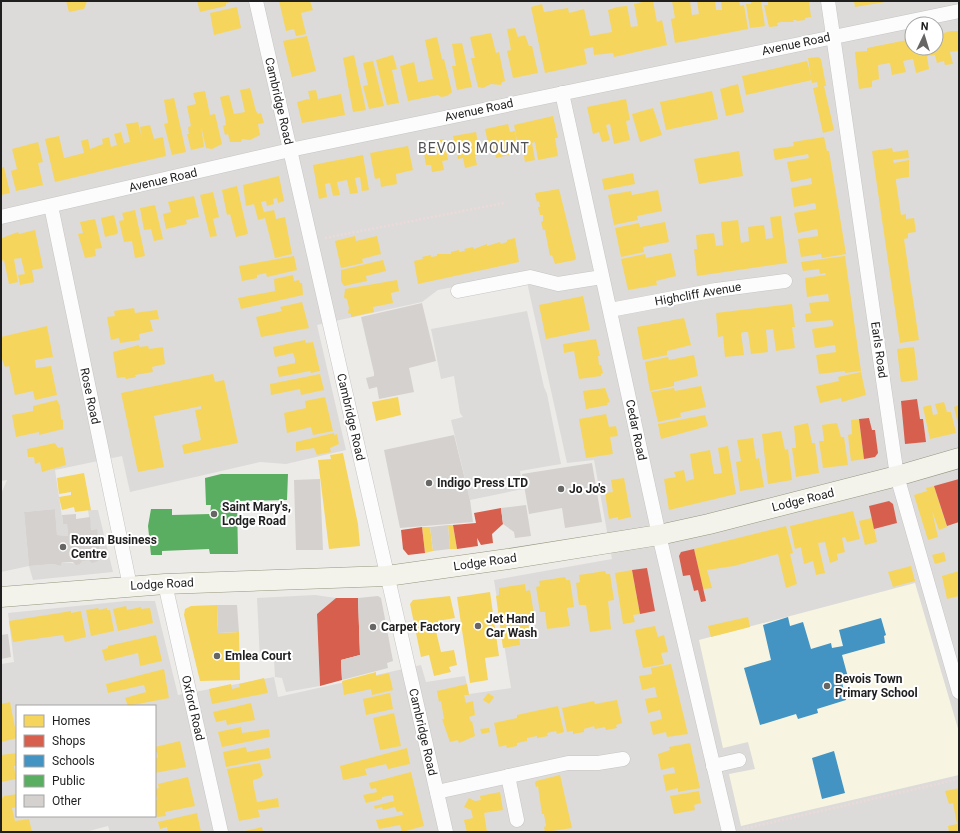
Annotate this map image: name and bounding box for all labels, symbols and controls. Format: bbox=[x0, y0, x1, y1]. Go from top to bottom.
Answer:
north arrow bbox=[904, 16, 944, 56]
text: N bbox=[920, 20, 929, 33]
street label: Avenue Road bbox=[760, 30, 832, 58]
street label: Cambridge Road bbox=[262, 56, 296, 146]
street label: Avenue Road bbox=[443, 96, 515, 124]
district label: BEVOIS MOUNT bbox=[418, 140, 530, 156]
street label: Avenue Road bbox=[127, 165, 199, 195]
street label: Highcliff Avenue bbox=[654, 280, 742, 308]
street label: Earls Road bbox=[868, 321, 890, 379]
street label: Rose Road bbox=[77, 367, 103, 425]
street label: Cambridge Road bbox=[334, 372, 368, 462]
street label: Cedar Road bbox=[623, 398, 649, 462]
place label: Indigo Press LTD bbox=[437, 476, 528, 490]
marker: Indigo Press LTD bbox=[424, 478, 434, 488]
place label: Jo Jo's bbox=[569, 482, 606, 496]
marker: Jo Jo's bbox=[556, 484, 566, 494]
street label: Lodge Road bbox=[770, 486, 836, 514]
place label: Saint Mary's, Lodge Road bbox=[222, 500, 291, 528]
marker: Saint Mary's, Lodge Road bbox=[209, 509, 219, 519]
place label: Roxan Business Centre bbox=[71, 533, 157, 561]
marker: Roxan Business Centre bbox=[58, 542, 68, 552]
street label: Lodge Road bbox=[452, 551, 518, 573]
street label: Lodge Road bbox=[130, 575, 194, 593]
place label: Jet Hand Car Wash bbox=[486, 612, 538, 640]
place label: Carpet Factory bbox=[381, 620, 461, 634]
marker: Jet Hand Car Wash bbox=[473, 621, 483, 631]
marker: Carpet Factory bbox=[368, 622, 378, 632]
place label: Emlea Court bbox=[225, 649, 291, 663]
marker: Emlea Court bbox=[212, 651, 222, 661]
place label: Bevois Town Primary School bbox=[835, 672, 918, 700]
street label: Oxford Road bbox=[179, 674, 207, 742]
marker: Bevois Town Primary School bbox=[822, 681, 832, 691]
street label: Cambridge Road bbox=[406, 687, 440, 777]
legend bbox=[16, 705, 156, 817]
text: Homes bbox=[52, 714, 90, 728]
text: Shops bbox=[52, 734, 86, 748]
text: Schools bbox=[52, 754, 95, 768]
text: Public bbox=[52, 774, 85, 788]
text: Other bbox=[52, 794, 81, 808]

